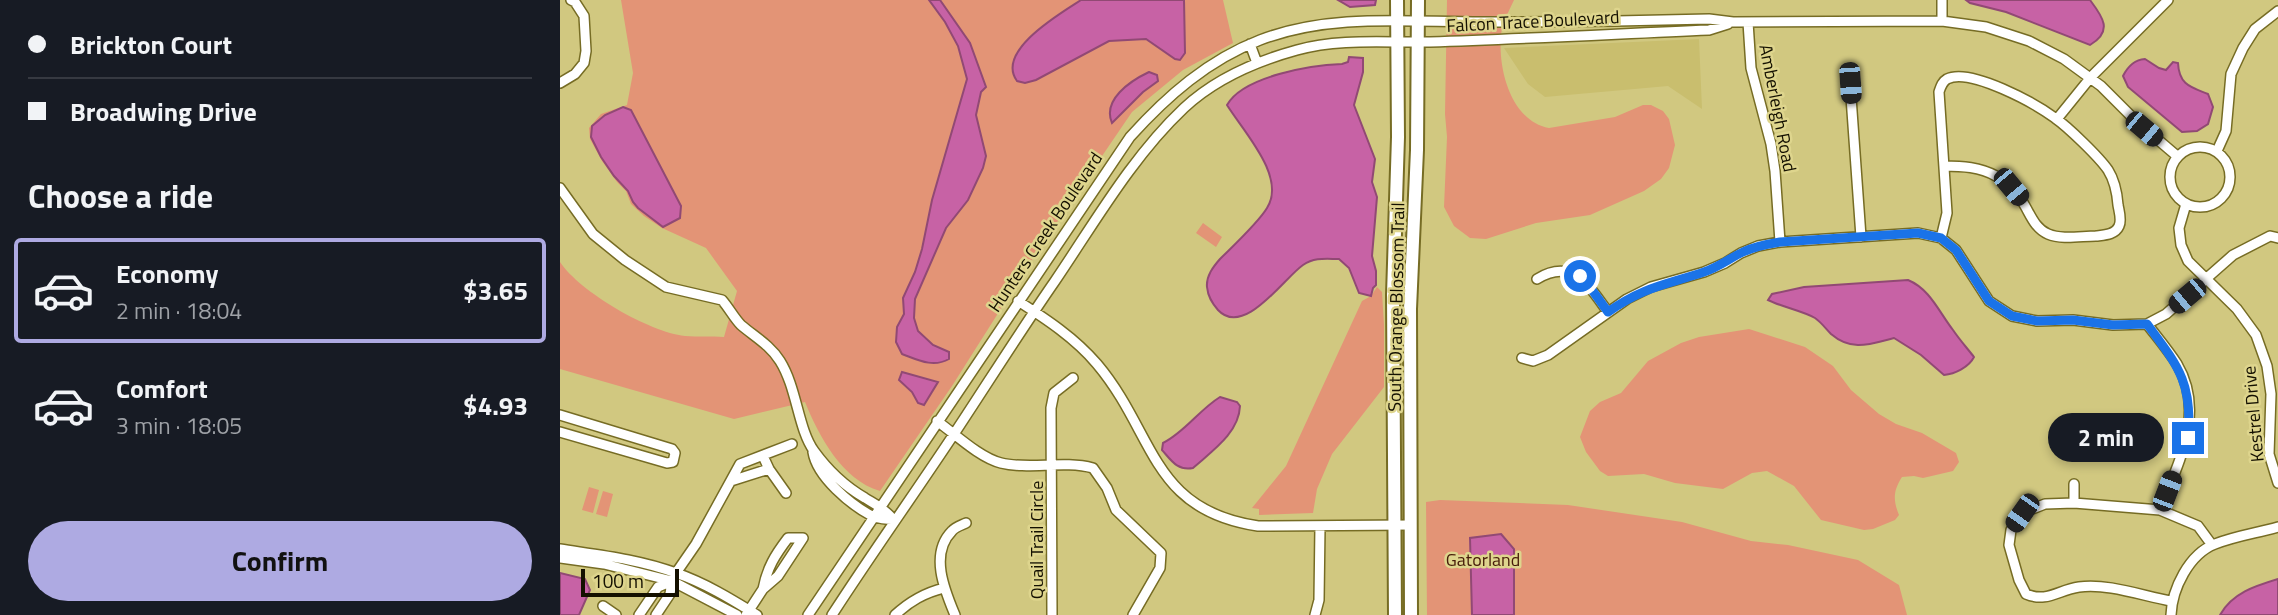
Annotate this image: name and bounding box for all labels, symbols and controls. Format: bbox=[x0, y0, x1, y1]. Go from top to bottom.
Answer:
street label: Falcon Trace Boulevard bbox=[1446, 3, 1620, 39]
text: Brickton Court bbox=[70, 25, 232, 64]
street label: Amberleigh Road bbox=[1752, 42, 1804, 174]
car bbox=[1839, 61, 1862, 105]
text: Broadwing Drive bbox=[70, 92, 257, 131]
car bbox=[2122, 107, 2167, 151]
street label: Hunters Creek Boulevard bbox=[981, 146, 1109, 318]
car bbox=[1990, 164, 2033, 210]
text: Choose a ride bbox=[28, 172, 213, 220]
street label: South Orange Blossom Trail bbox=[1381, 202, 1411, 412]
text: Economy bbox=[116, 254, 218, 293]
icon: car bbox=[32, 259, 95, 322]
route start bbox=[1564, 260, 1596, 292]
text: $3.65 bbox=[463, 271, 528, 310]
car bbox=[2165, 274, 2210, 318]
text: 2 min · 18:04 bbox=[116, 293, 242, 328]
street label: Kestrel Drive bbox=[2235, 365, 2271, 463]
text: Comfort bbox=[116, 369, 208, 408]
icon: car bbox=[32, 374, 95, 437]
text: $4.93 bbox=[463, 386, 528, 425]
text: 3 min · 18:05 bbox=[116, 408, 242, 443]
callout: 2 min bbox=[2048, 414, 2164, 462]
text: 2 min bbox=[2078, 420, 2134, 455]
route end bbox=[2172, 422, 2204, 454]
car bbox=[2150, 468, 2185, 514]
street label: Quail Trail Circle bbox=[1023, 481, 1050, 599]
car bbox=[2002, 490, 2043, 536]
button: Confirm bbox=[28, 521, 532, 601]
park label: Gatorland bbox=[1446, 546, 1520, 573]
scale bar bbox=[581, 566, 679, 598]
text: 100 m bbox=[592, 566, 644, 595]

